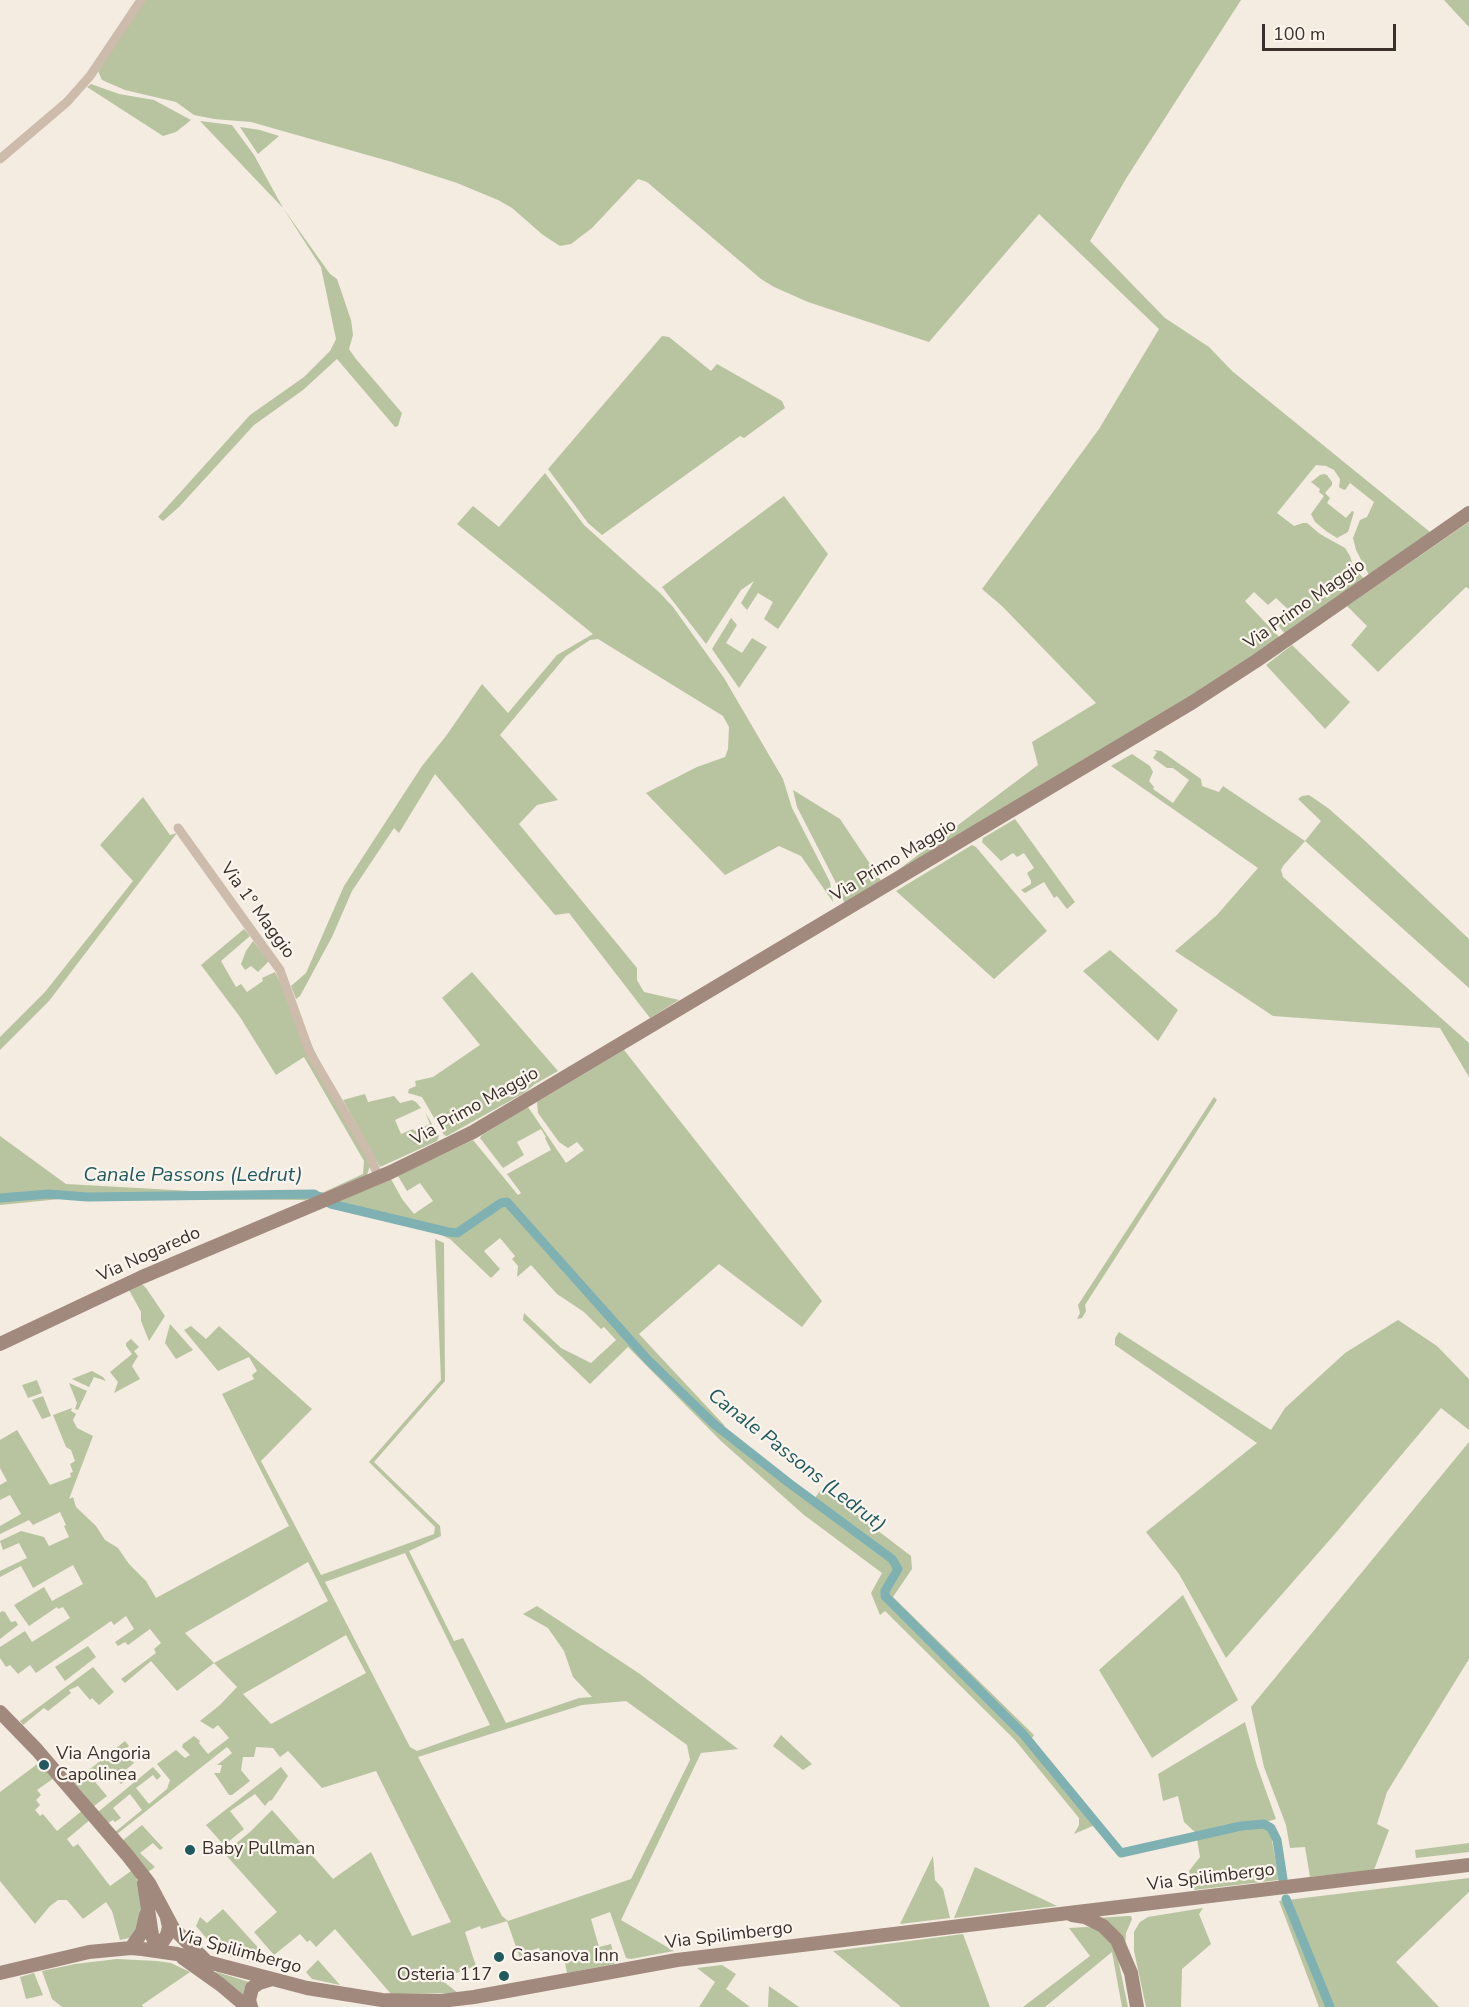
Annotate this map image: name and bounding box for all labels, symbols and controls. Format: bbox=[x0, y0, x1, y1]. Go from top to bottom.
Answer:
scale bar bbox=[1265, 12, 1398, 50]
text: 100 m bbox=[1273, 22, 1325, 46]
street label: Via Primo Maggio bbox=[1240, 555, 1370, 655]
street label: Via Primo Maggio bbox=[827, 815, 961, 907]
street label: Via 1° Maggio bbox=[215, 859, 299, 963]
street label: Via Primo Maggio bbox=[407, 1063, 543, 1151]
water label: Canale Passons (Ledrut) bbox=[83, 1164, 303, 1188]
street label: Via Nogaredo bbox=[94, 1223, 204, 1287]
water label: Canale Passons (Ledrut) bbox=[702, 1384, 890, 1538]
place label: Via Angoria Capolinea bbox=[56, 1744, 151, 1786]
marker: Via Angoria Capolinea bbox=[37, 1758, 51, 1772]
place label: Baby Pullman bbox=[202, 1839, 315, 1861]
marker: Baby Pullman bbox=[183, 1843, 197, 1857]
street label: Via Spilimbergo bbox=[1146, 1859, 1276, 1897]
street label: Via Spilimbergo bbox=[664, 1917, 794, 1955]
street label: Via Spilimbergo bbox=[174, 1925, 304, 1979]
place label: Casanova Inn bbox=[511, 1946, 619, 1968]
marker: Casanova Inn bbox=[492, 1950, 506, 1964]
place label: Osteria 117 bbox=[397, 1965, 492, 1987]
marker: Osteria 117 bbox=[497, 1969, 511, 1983]

